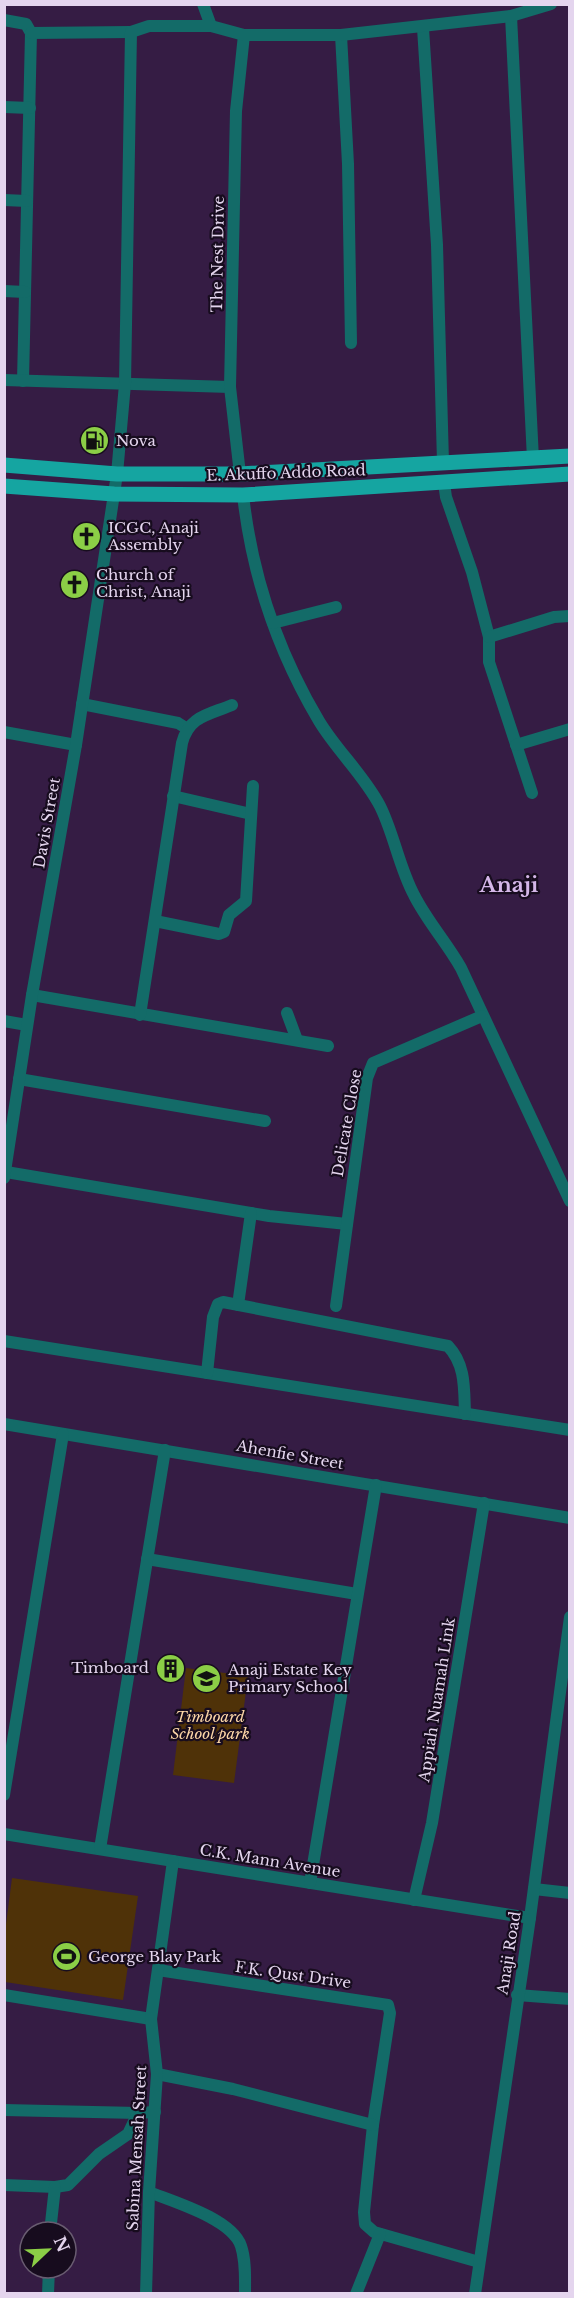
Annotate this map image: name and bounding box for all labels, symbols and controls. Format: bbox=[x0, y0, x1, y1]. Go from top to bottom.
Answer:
street label: The Nest Drive bbox=[207, 196, 228, 312]
fuel station icon: Nova bbox=[79, 425, 111, 457]
place label: Nova bbox=[116, 431, 157, 450]
street label: E. Akuffo Addo Road bbox=[206, 460, 366, 485]
place label: ICGC, Anaji Assembly bbox=[107, 518, 199, 554]
church icon: ICGC, Anaji Assembly bbox=[71, 521, 103, 553]
place label: Church of Christ, Anaji bbox=[96, 565, 191, 601]
church icon: Church of Christ, Anaji bbox=[59, 568, 91, 600]
street label: Davis Street bbox=[29, 776, 64, 870]
district label: Anaji bbox=[479, 872, 539, 898]
street label: Delicate Close bbox=[328, 1068, 365, 1178]
street label: Ahenfie Street bbox=[234, 1436, 346, 1473]
street label: Appiah Nuamah Link bbox=[414, 1616, 459, 1784]
building icon: Timboard bbox=[154, 1652, 186, 1684]
place label: Timboard bbox=[71, 1658, 149, 1677]
place label: Anaji Estate Key Primary School bbox=[227, 1660, 352, 1696]
school or university icon: Anaji Estate Key Primary School bbox=[191, 1663, 223, 1695]
park label: Timboard School park bbox=[170, 1707, 250, 1743]
street label: C.K. Mann Avenue bbox=[198, 1840, 342, 1881]
street label: Anaji Road bbox=[492, 1910, 524, 1997]
sports icon: George Blay Park bbox=[51, 1941, 83, 1973]
place label: George Blay Park bbox=[88, 1947, 222, 1966]
street label: F.K. Qust Drive bbox=[234, 1957, 352, 1992]
street label: Sabina Mensah Street bbox=[123, 2065, 150, 2231]
north arrow bbox=[18, 2220, 78, 2280]
text: N bbox=[50, 2233, 74, 2255]

